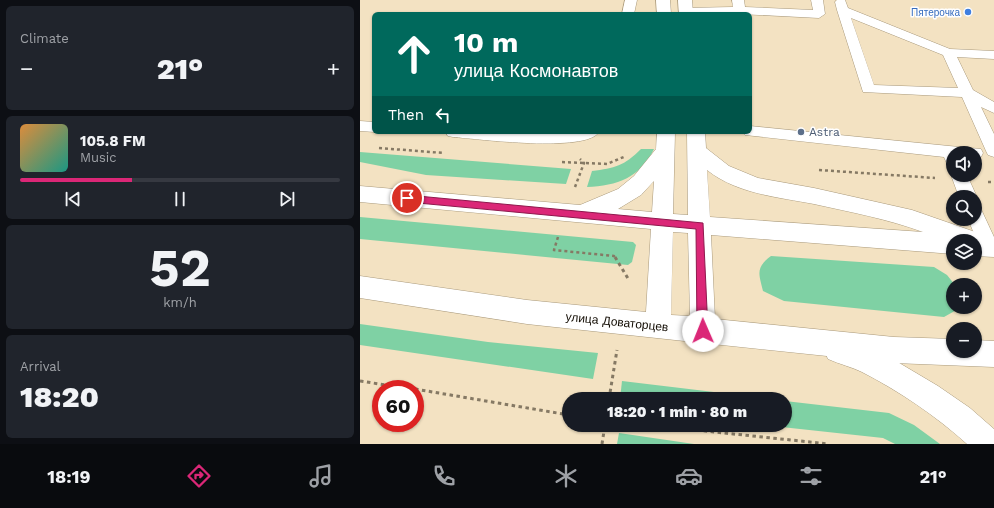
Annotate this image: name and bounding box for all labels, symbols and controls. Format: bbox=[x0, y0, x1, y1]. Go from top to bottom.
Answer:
place label: Пятерочка bbox=[911, 7, 960, 18]
marker: Пятерочка bbox=[963, 7, 973, 17]
text: 10 m bbox=[454, 26, 518, 59]
icon: ahead bbox=[388, 28, 440, 80]
text: Climate bbox=[20, 31, 69, 46]
text: 21° bbox=[157, 51, 203, 86]
text: − bbox=[20, 56, 33, 81]
text: + bbox=[327, 56, 340, 81]
text: улица Космонавтов bbox=[454, 60, 618, 81]
icon: left bbox=[432, 104, 454, 126]
text: Then bbox=[388, 106, 424, 124]
place label: Astra bbox=[809, 125, 840, 139]
marker: Astra bbox=[796, 127, 806, 137]
text: 105.8 FM bbox=[80, 132, 146, 150]
map controls bbox=[946, 146, 982, 358]
button: sound bbox=[946, 146, 982, 182]
text: Music bbox=[80, 150, 117, 165]
pin bbox=[390, 181, 424, 215]
icon: arrive bbox=[396, 187, 418, 209]
icon: previous bbox=[62, 188, 84, 210]
icon: pause bbox=[169, 188, 191, 210]
icon: next bbox=[276, 188, 298, 210]
button: search bbox=[946, 190, 982, 226]
button: layers bbox=[946, 234, 982, 270]
text: 52 bbox=[149, 238, 211, 299]
button: + bbox=[946, 278, 982, 314]
text: km/h bbox=[163, 295, 197, 310]
street label: улица Доваторцев bbox=[565, 310, 669, 334]
position arrow bbox=[682, 310, 724, 352]
button: − bbox=[946, 322, 982, 358]
text: Arrival bbox=[20, 359, 61, 374]
text: 18:20 bbox=[20, 379, 99, 414]
speed limit sign: 60 bbox=[372, 380, 424, 432]
text: 18:20 · 1 min · 80 m bbox=[607, 403, 747, 421]
icon: directions bbox=[185, 462, 213, 490]
icon: music bbox=[307, 462, 335, 490]
icon: phone bbox=[430, 462, 458, 490]
icon: climate bbox=[552, 462, 580, 490]
icon: car bbox=[675, 462, 703, 490]
icon: filters bbox=[797, 462, 825, 490]
text: 18:19 bbox=[47, 466, 91, 487]
text: 21° bbox=[919, 466, 947, 487]

